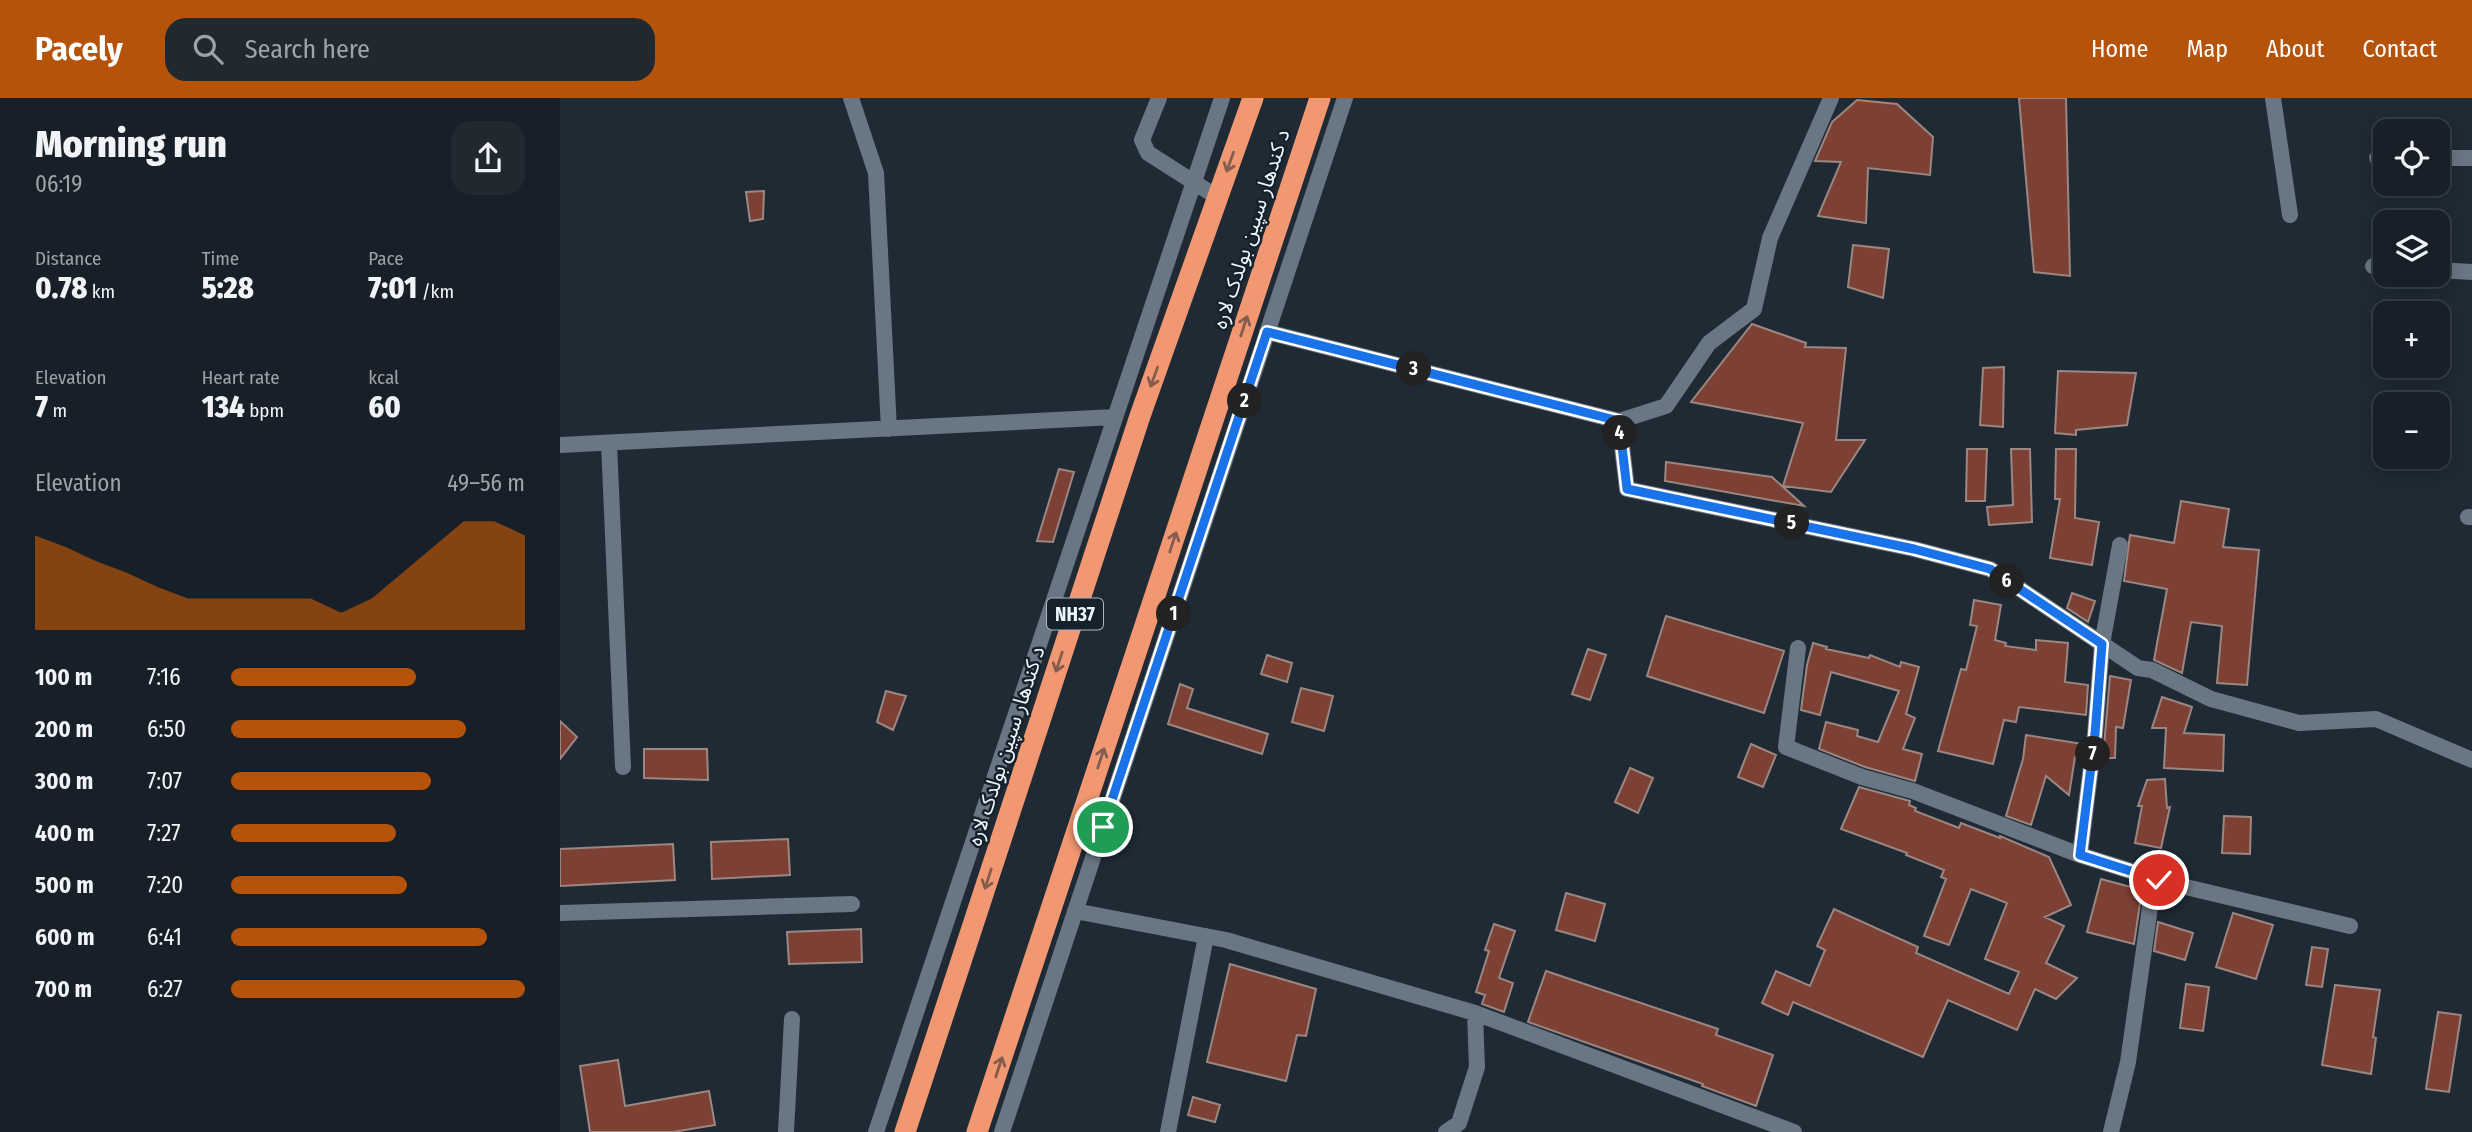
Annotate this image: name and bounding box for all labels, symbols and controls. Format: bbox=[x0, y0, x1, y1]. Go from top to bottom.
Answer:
search box bbox=[165, 18, 655, 81]
text: Pacely bbox=[35, 29, 123, 69]
icon: search bbox=[189, 30, 227, 68]
text: Search here bbox=[245, 34, 370, 65]
text: Home bbox=[2091, 35, 2148, 63]
text: Map bbox=[2186, 35, 2228, 63]
text: About bbox=[2266, 35, 2324, 63]
text: Contact bbox=[2362, 35, 2437, 63]
map controls bbox=[2373, 119, 2450, 469]
button: locate bbox=[2373, 119, 2450, 196]
text: Morning run bbox=[35, 121, 227, 167]
button: share bbox=[451, 121, 525, 195]
street label: د کندهار سپین بولدک لاره bbox=[1206, 126, 1296, 332]
one-way arrow bbox=[1223, 151, 1235, 173]
text: 06:19 bbox=[35, 170, 82, 198]
button: layers bbox=[2373, 210, 2450, 287]
text: Distance bbox=[35, 247, 102, 270]
text: Time bbox=[202, 247, 239, 270]
text: Pace bbox=[368, 247, 404, 270]
text: 0.78 bbox=[35, 270, 87, 306]
text: 5:28 bbox=[202, 270, 254, 306]
text: 7:01 bbox=[368, 270, 417, 306]
text: km bbox=[87, 280, 115, 303]
text: /km bbox=[417, 280, 454, 303]
button: + bbox=[2373, 301, 2450, 378]
one-way arrow bbox=[1239, 316, 1251, 338]
pin: 3 bbox=[1396, 352, 1432, 386]
text: 3 bbox=[1409, 357, 1418, 380]
one-way arrow bbox=[1146, 365, 1159, 387]
text: Elevation bbox=[35, 366, 107, 389]
text: Heart rate bbox=[202, 366, 280, 389]
text: kcal bbox=[368, 366, 399, 389]
pin: 2 bbox=[1228, 384, 1262, 418]
text: 7 bbox=[35, 389, 48, 425]
text: 134 bbox=[202, 389, 245, 425]
text: 60 bbox=[368, 389, 401, 425]
text: 2 bbox=[1240, 389, 1249, 412]
button: − bbox=[2373, 392, 2450, 469]
text: m bbox=[48, 399, 67, 422]
text: bpm bbox=[245, 399, 284, 422]
pin: 4 bbox=[1602, 416, 1638, 450]
text: 4 bbox=[1615, 421, 1624, 444]
text: Elevation bbox=[35, 469, 122, 497]
text: 49–56 m bbox=[447, 469, 525, 497]
pin: 5 bbox=[1774, 506, 1810, 540]
text: 5 bbox=[1787, 511, 1796, 534]
one-way arrow bbox=[1168, 532, 1180, 554]
pin: 6 bbox=[1990, 564, 2024, 598]
text: 6 bbox=[2002, 569, 2011, 592]
pin: 1 bbox=[1156, 596, 1192, 632]
road number: NH37 bbox=[1047, 598, 1103, 629]
text: 1 bbox=[1169, 602, 1178, 625]
street label: د کندهار سپین بولدک لاره bbox=[961, 643, 1051, 849]
one-way arrow bbox=[1052, 651, 1064, 673]
text: 100 m bbox=[35, 663, 92, 691]
text: 7:16 bbox=[147, 663, 181, 691]
text: 200 m bbox=[35, 715, 93, 743]
text: 6:50 bbox=[147, 715, 186, 743]
pin: 7 bbox=[2076, 736, 2110, 772]
text: 7 bbox=[2088, 742, 2097, 765]
one-way arrow bbox=[1096, 748, 1108, 770]
text: 300 m bbox=[35, 767, 93, 795]
text: 7:07 bbox=[147, 767, 182, 795]
pin bbox=[1073, 797, 1133, 857]
icon: arrive bbox=[1084, 808, 1122, 846]
text: 400 m bbox=[35, 819, 94, 847]
text: 7:27 bbox=[147, 819, 181, 847]
pin bbox=[2129, 850, 2189, 910]
icon: check bbox=[2140, 861, 2178, 899]
one-way arrow bbox=[981, 867, 993, 889]
text: 500 m bbox=[35, 871, 94, 899]
text: 7:20 bbox=[147, 871, 183, 899]
text: 600 m bbox=[35, 923, 94, 951]
text: 6:41 bbox=[147, 923, 182, 951]
text: 700 m bbox=[35, 975, 92, 1003]
text: 6:27 bbox=[147, 975, 183, 1003]
one-way arrow bbox=[993, 1057, 1006, 1079]

